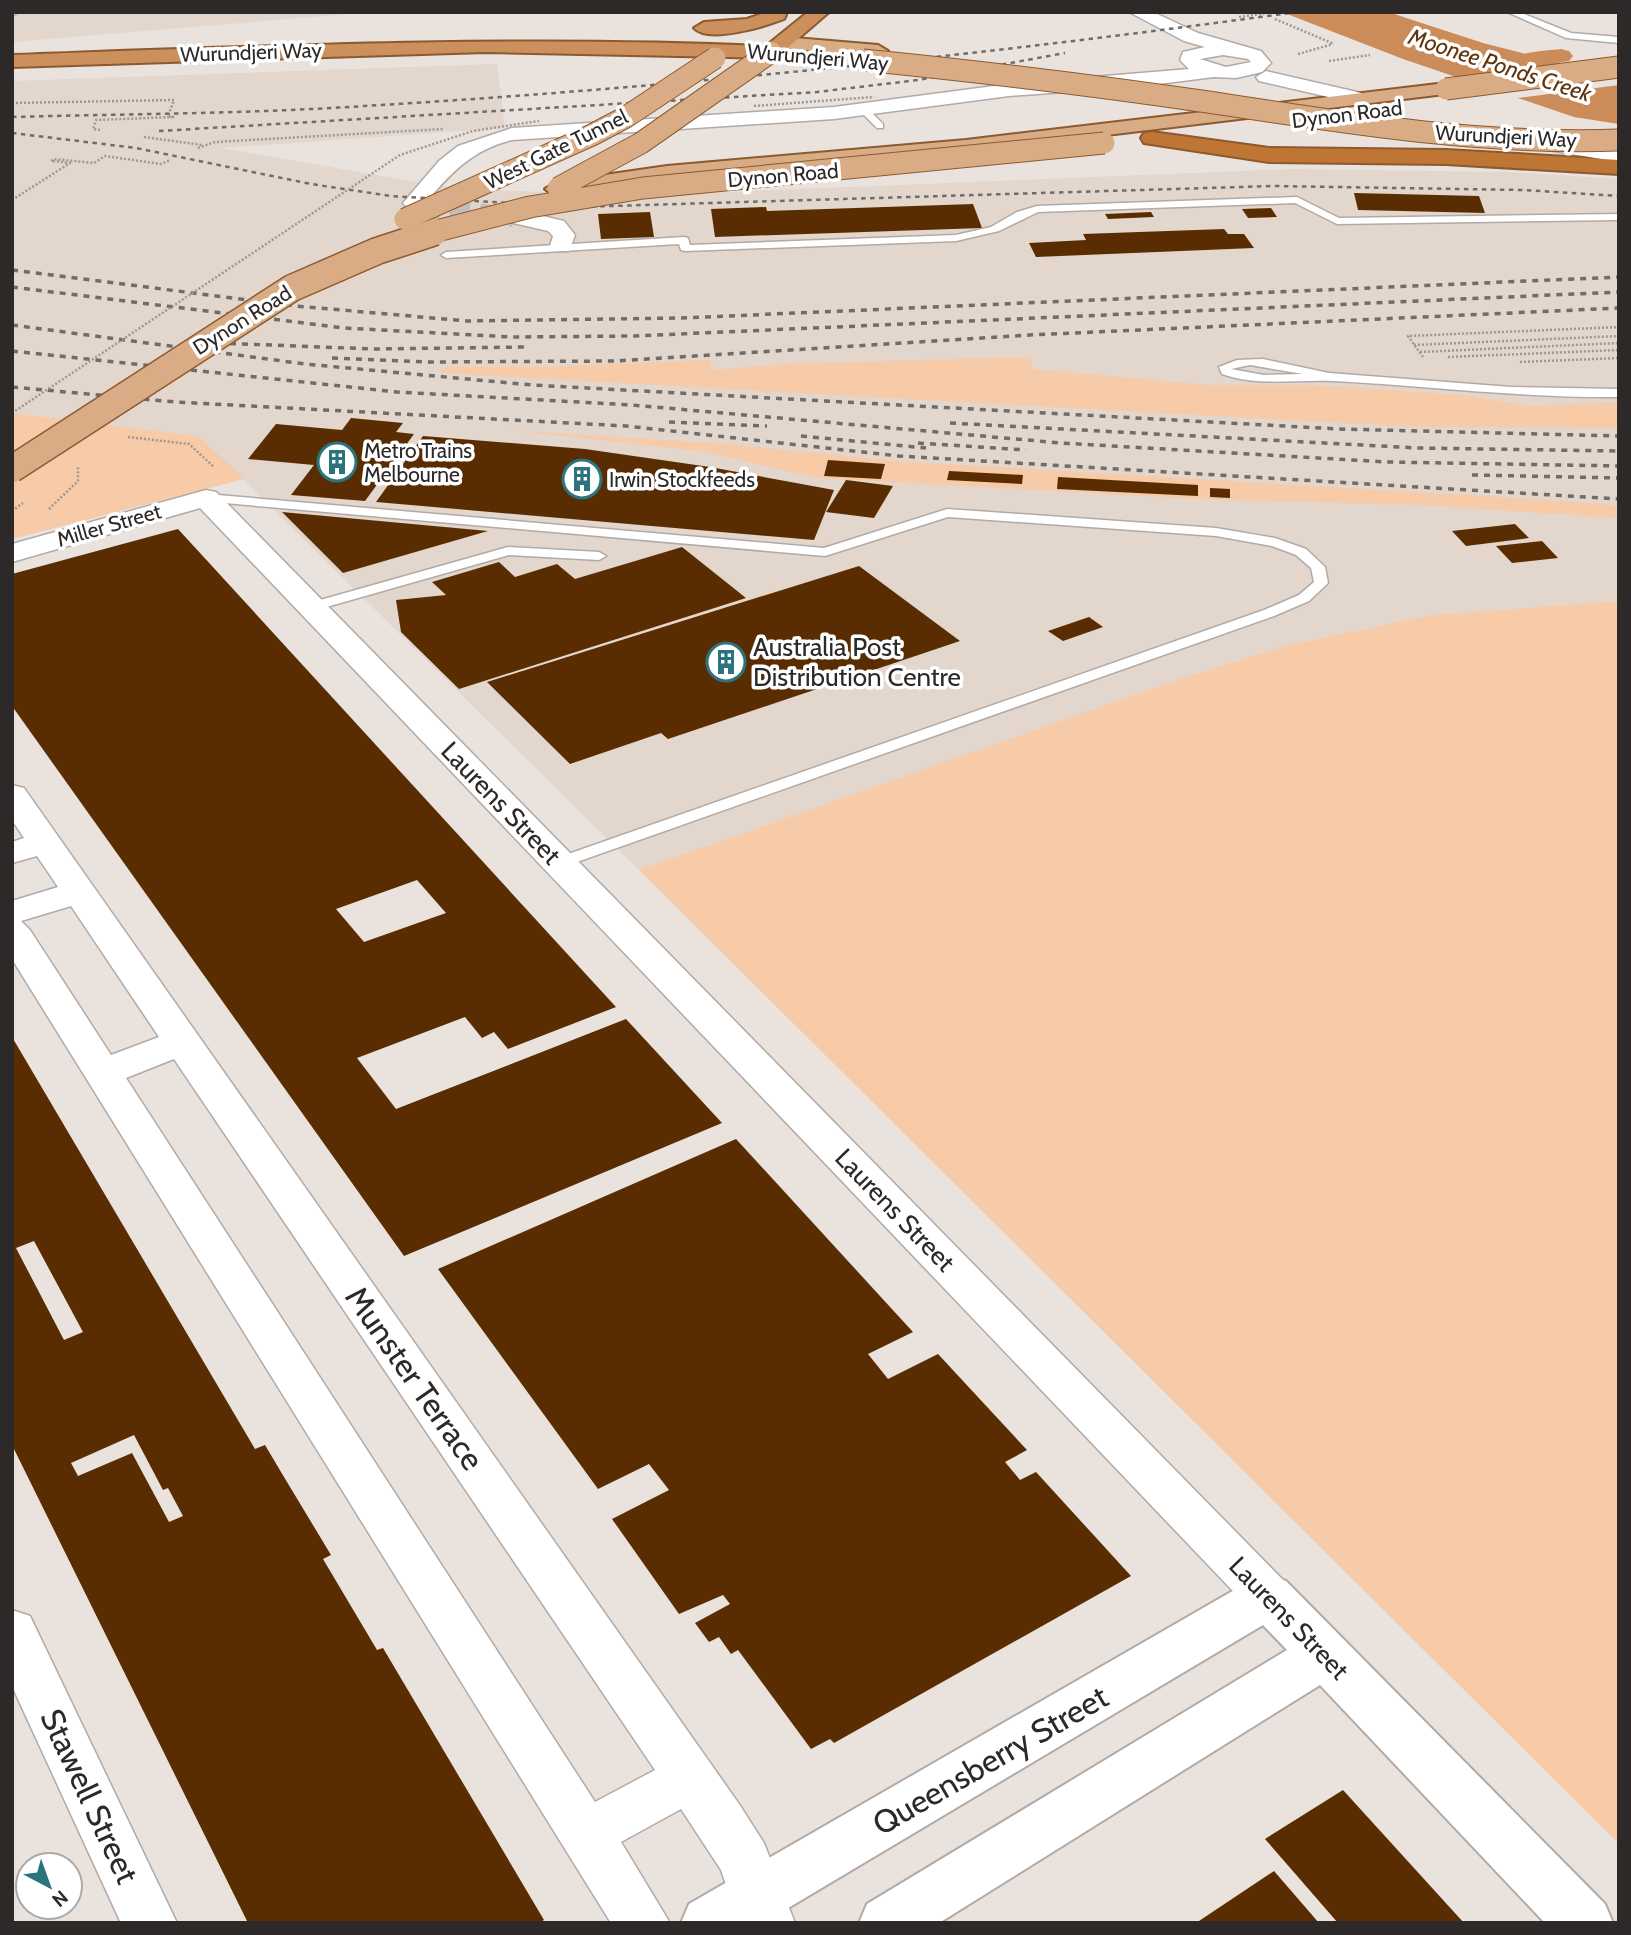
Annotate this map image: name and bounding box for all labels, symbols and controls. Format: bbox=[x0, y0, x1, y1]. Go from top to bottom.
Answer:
water label: Moonee Ponds Creek bbox=[1404, 22, 1596, 108]
street label: Wurundjeri Way bbox=[180, 37, 323, 68]
street label: Wurundjeri Way bbox=[746, 38, 890, 77]
street label: Dynon Road bbox=[1290, 95, 1404, 133]
street label: West Gate Tunnel bbox=[480, 103, 632, 194]
street label: Wurundjeri Way bbox=[1435, 120, 1578, 153]
street label: Dynon Road bbox=[727, 158, 839, 192]
street label: Dynon Road bbox=[188, 280, 296, 360]
place label: Metro Trains Melbourne bbox=[364, 438, 472, 487]
building icon: Metro Trains Melbourne bbox=[316, 441, 358, 483]
building icon: Irwin Stockfeeds bbox=[561, 458, 603, 500]
place label: Irwin Stockfeeds bbox=[609, 467, 755, 492]
street label: Miller Street bbox=[54, 498, 164, 552]
place label: Australia Post Distribution Centre bbox=[753, 631, 961, 693]
building icon: Australia Post Distribution Centre bbox=[705, 641, 747, 683]
street label: Laurens Street bbox=[435, 735, 568, 871]
street label: Laurens Street bbox=[829, 1142, 962, 1278]
street label: Munster Terrace bbox=[337, 1279, 493, 1477]
street label: Laurens Street bbox=[1223, 1550, 1356, 1686]
street label: Queensberry Street bbox=[865, 1677, 1115, 1843]
street label: Stawell Street bbox=[33, 1703, 147, 1890]
north arrow bbox=[14, 1851, 84, 1921]
text: N bbox=[47, 1885, 72, 1912]

